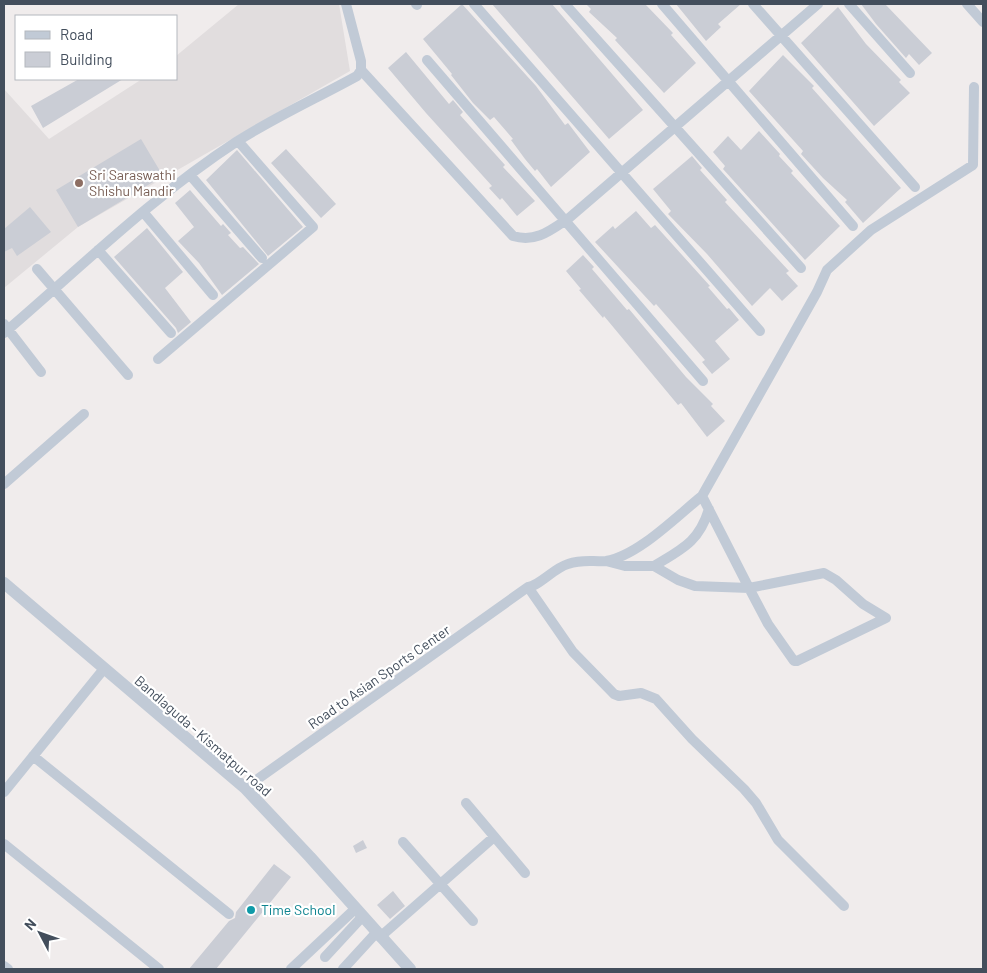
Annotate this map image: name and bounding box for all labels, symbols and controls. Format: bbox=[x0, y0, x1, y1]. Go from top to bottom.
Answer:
legend bbox=[15, 15, 178, 80]
text: Road bbox=[60, 25, 93, 43]
text: Building bbox=[60, 50, 113, 68]
place label: Sri Saraswathi Shishu Mandir bbox=[89, 166, 176, 199]
marker: Sri Saraswathi Shishu Mandir bbox=[73, 177, 85, 189]
street label: Road to Asian Sports Center bbox=[304, 621, 453, 732]
street label: Bandlaguda - Kismatpur road bbox=[132, 672, 275, 800]
place label: Time School bbox=[261, 901, 335, 918]
marker: Time School bbox=[245, 904, 257, 916]
north arrow bbox=[15, 908, 65, 958]
text: N bbox=[20, 915, 39, 933]

